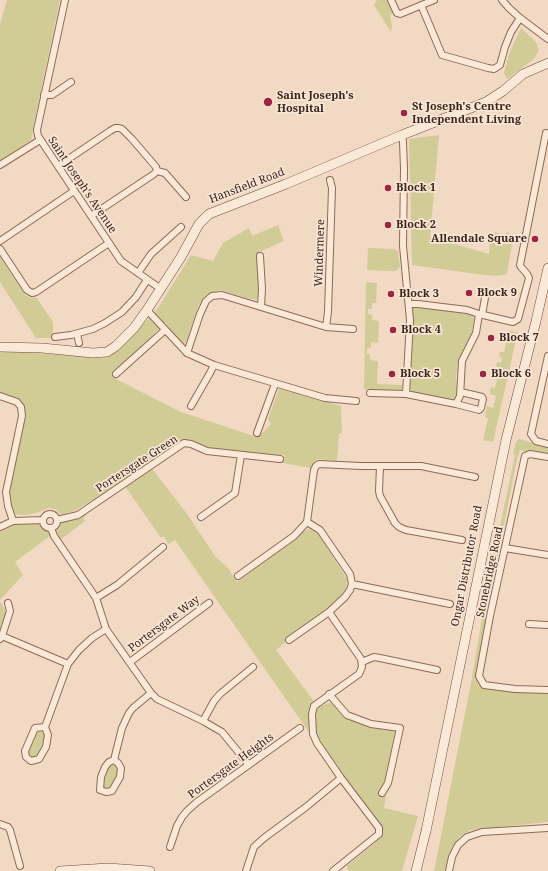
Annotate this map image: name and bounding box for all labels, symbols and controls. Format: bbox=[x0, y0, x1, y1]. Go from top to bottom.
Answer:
place label: Saint Joseph's Hospital bbox=[277, 89, 354, 115]
marker: Saint Joseph's Hospital bbox=[262, 96, 274, 108]
place label: St Joseph's Centre Independent Living bbox=[412, 100, 521, 126]
marker: St Joseph's Centre Independent Living bbox=[399, 108, 409, 118]
street label: Saint Joseph's Avenue bbox=[45, 134, 119, 236]
street label: Hansfield Road bbox=[207, 166, 287, 206]
place label: Block 1 bbox=[396, 181, 436, 195]
marker: Block 1 bbox=[383, 183, 393, 193]
place label: Block 2 bbox=[396, 218, 436, 232]
street label: Windermere bbox=[312, 219, 328, 287]
marker: Block 2 bbox=[383, 220, 393, 230]
place label: Allendale Square bbox=[431, 232, 527, 246]
marker: Allendale Square bbox=[530, 234, 540, 244]
place label: Block 9 bbox=[477, 286, 517, 300]
place label: Block 3 bbox=[399, 287, 439, 301]
marker: Block 9 bbox=[464, 288, 474, 298]
marker: Block 3 bbox=[386, 289, 396, 299]
place label: Block 4 bbox=[401, 323, 441, 337]
marker: Block 4 bbox=[388, 325, 398, 335]
place label: Block 7 bbox=[499, 331, 539, 345]
marker: Block 7 bbox=[486, 333, 496, 343]
place label: Block 5 bbox=[400, 367, 440, 381]
place label: Block 6 bbox=[491, 367, 531, 381]
marker: Block 5 bbox=[387, 369, 397, 379]
marker: Block 6 bbox=[478, 369, 488, 379]
street label: Portersgate Green bbox=[94, 433, 180, 495]
street label: Ongar Distributor Road bbox=[449, 504, 485, 628]
street label: Stonebridge Road bbox=[474, 525, 506, 619]
street label: Portersgate Way bbox=[126, 593, 202, 655]
street label: Portersgate Heights bbox=[186, 730, 276, 802]

